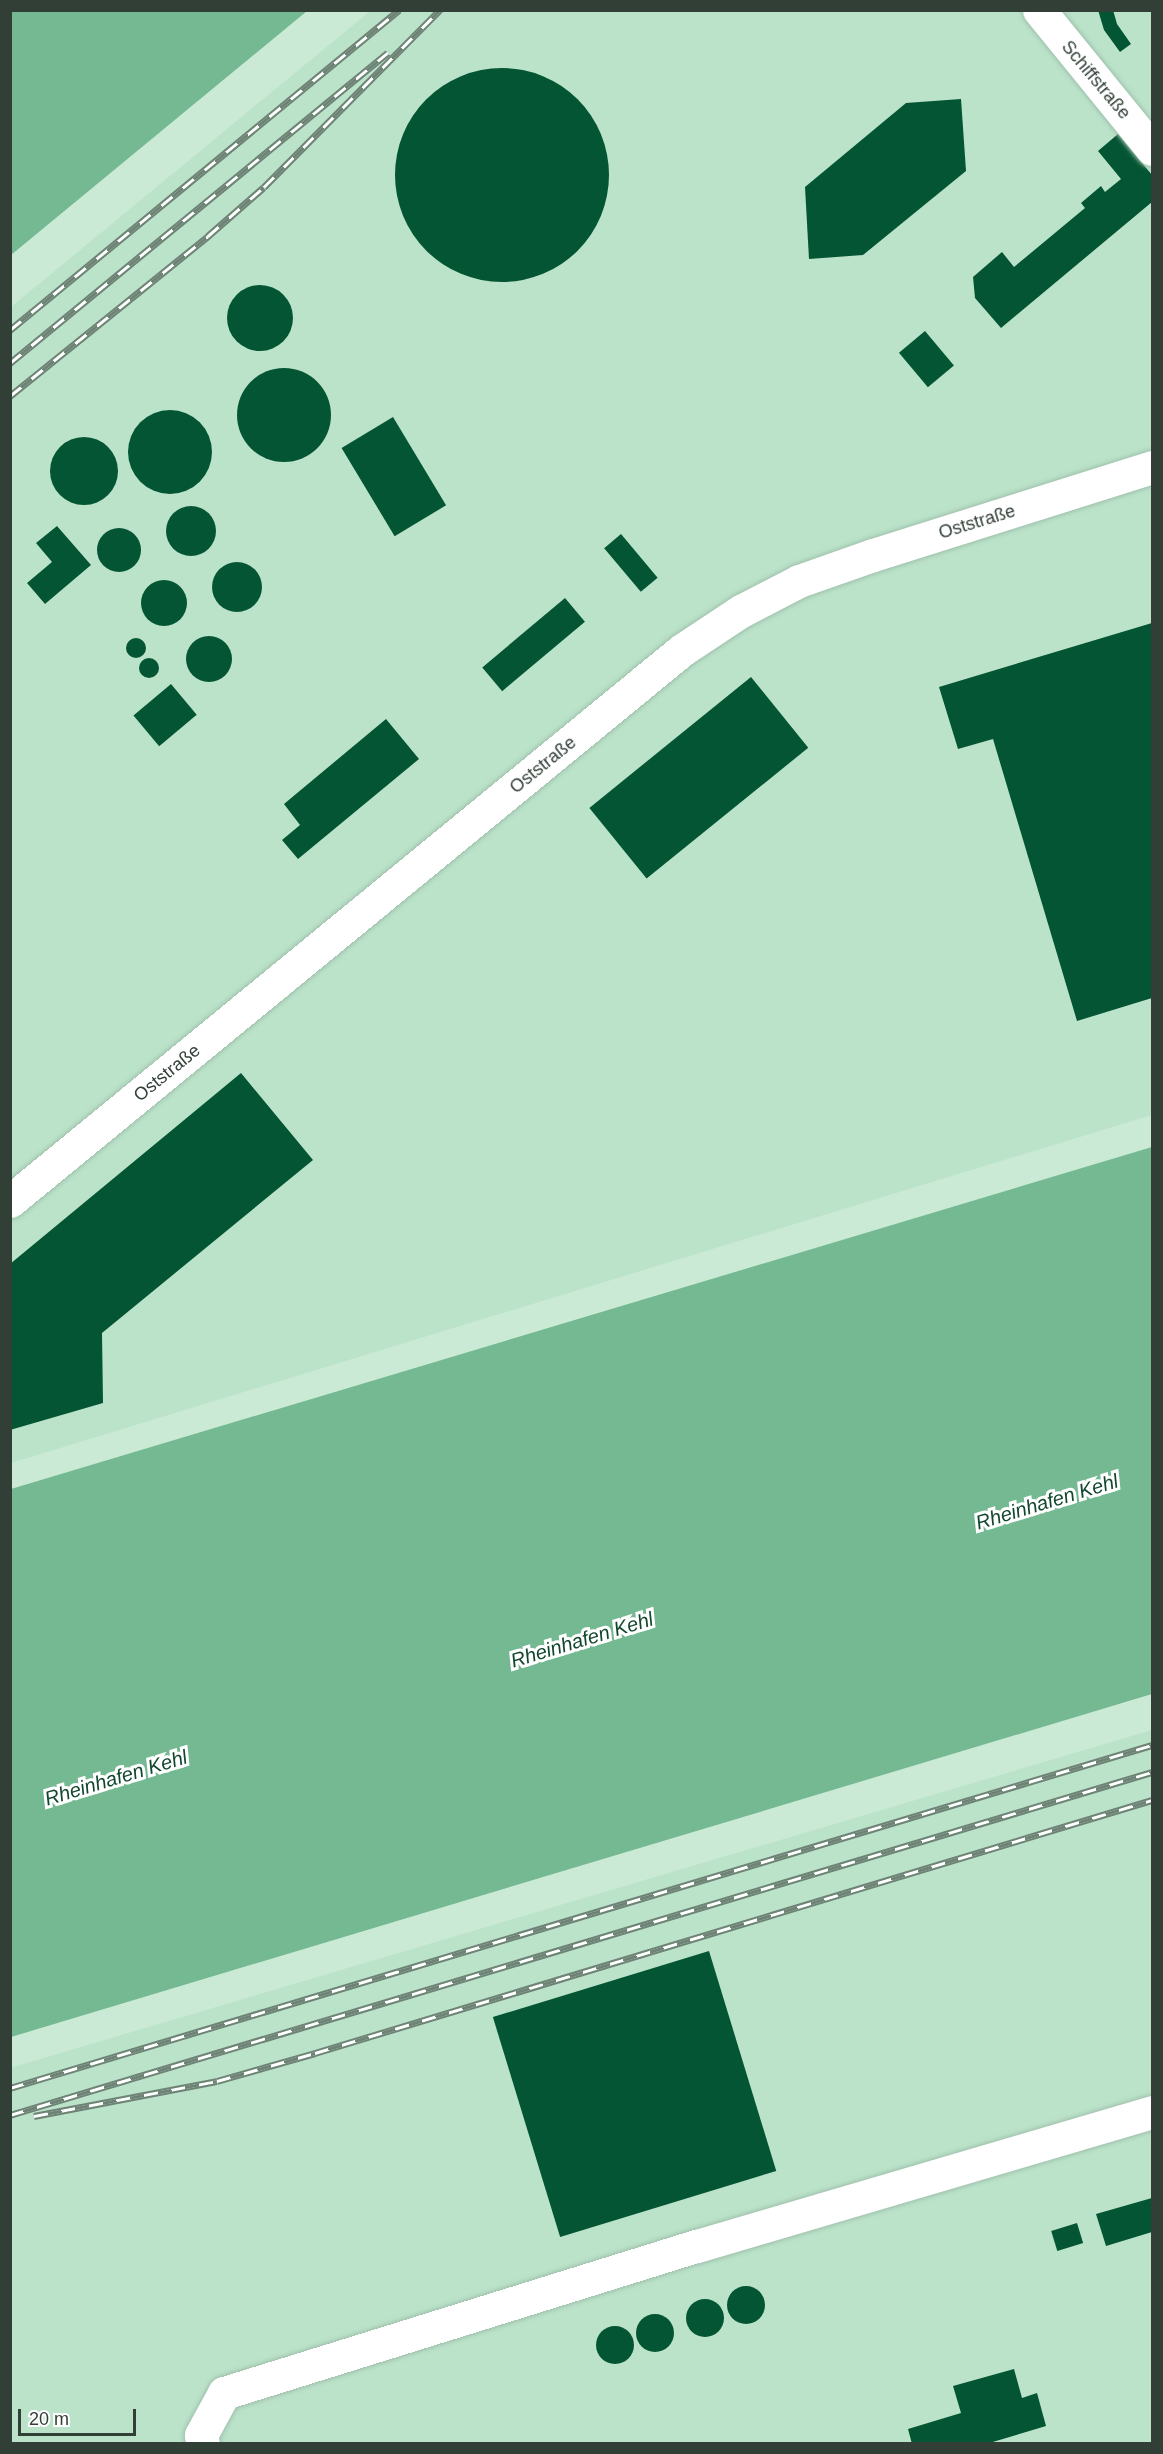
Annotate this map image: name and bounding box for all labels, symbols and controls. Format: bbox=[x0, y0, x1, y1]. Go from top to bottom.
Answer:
street label: Schiffstraße bbox=[1057, 36, 1135, 124]
street label: Oststraße bbox=[936, 500, 1018, 544]
street label: Oststraße bbox=[506, 732, 580, 798]
street label: Oststraße bbox=[130, 1040, 204, 1106]
water label: Rheinhafen Kehl bbox=[973, 1469, 1121, 1535]
water label: Rheinhafen Kehl bbox=[508, 1607, 656, 1673]
water label: Rheinhafen Kehl bbox=[42, 1745, 190, 1811]
scale bar bbox=[21, 2397, 140, 2435]
text: 20 m bbox=[29, 2409, 69, 2429]

